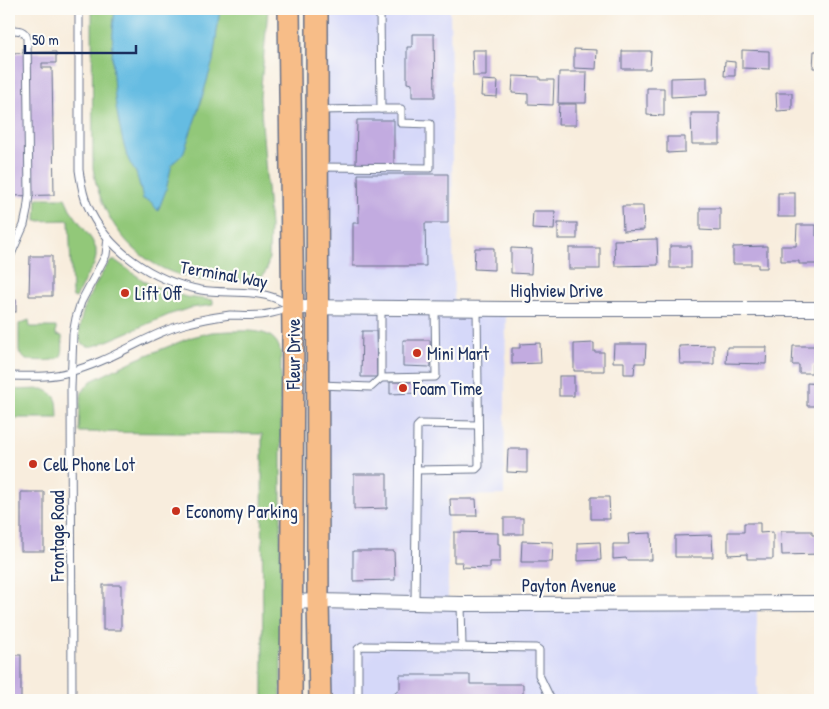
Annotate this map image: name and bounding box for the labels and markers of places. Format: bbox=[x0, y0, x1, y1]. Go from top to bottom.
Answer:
place label: Lift Off bbox=[135, 281, 183, 306]
marker: Lift Off bbox=[119, 287, 131, 299]
place label: Mini Mart bbox=[427, 341, 490, 366]
marker: Mini Mart bbox=[411, 347, 423, 359]
place label: Foam Time bbox=[412, 376, 482, 401]
marker: Foam Time bbox=[397, 382, 409, 394]
place label: Cell Phone Lot bbox=[43, 452, 136, 477]
marker: Cell Phone Lot bbox=[27, 458, 39, 470]
place label: Economy Parking bbox=[186, 499, 298, 524]
marker: Economy Parking bbox=[170, 505, 182, 517]

